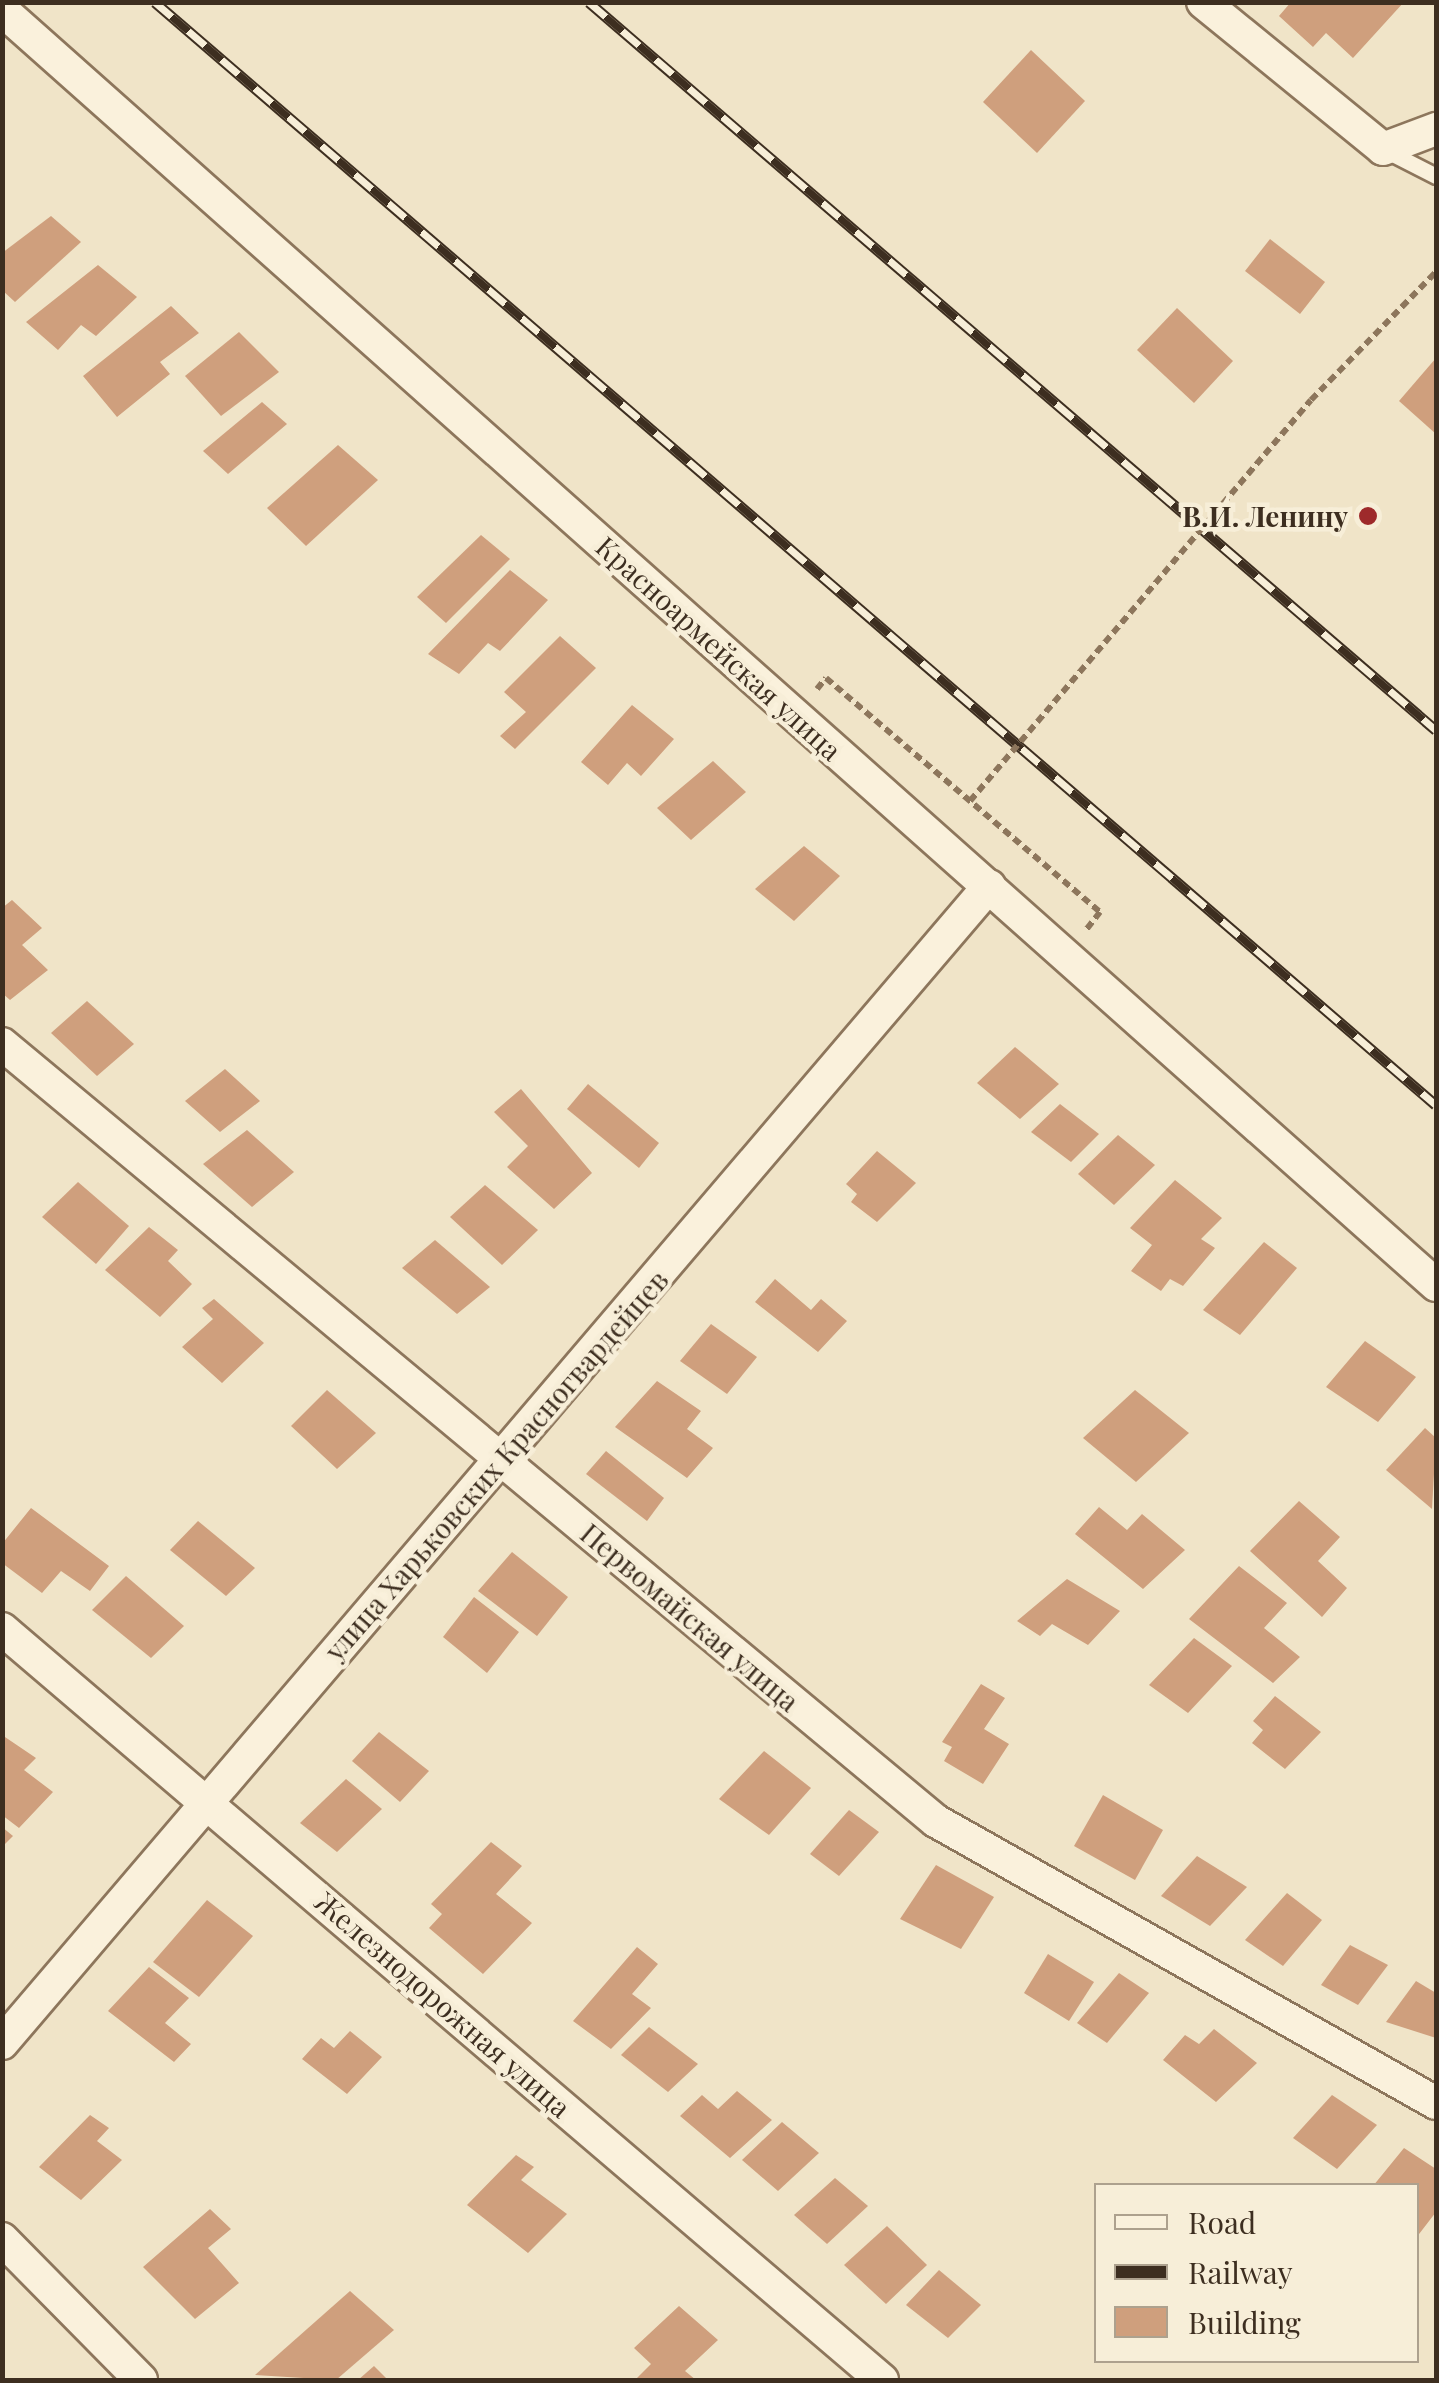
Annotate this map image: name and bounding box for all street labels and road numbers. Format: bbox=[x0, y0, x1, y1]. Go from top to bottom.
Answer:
street label: Красноармейская улица bbox=[590, 529, 848, 767]
street label: улица Харьковских Красногвардейцев bbox=[317, 1263, 675, 1667]
street label: Первомайская улица bbox=[574, 1516, 806, 1718]
street label: Железнодорожная улица bbox=[309, 1884, 577, 2124]

